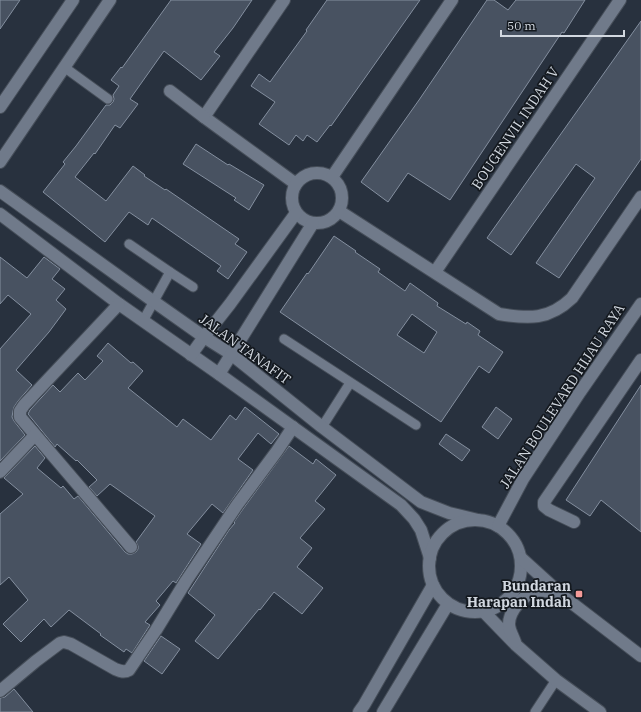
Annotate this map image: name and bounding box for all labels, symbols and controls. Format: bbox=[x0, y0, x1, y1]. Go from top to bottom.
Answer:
scale bar bbox=[501, 12, 624, 38]
text: 50 m bbox=[507, 18, 536, 33]
street label: BOUGENVIL INDAH V bbox=[467, 63, 563, 193]
street label: JALAN BOULEVARD HIJAU RAYA bbox=[496, 300, 629, 492]
street label: JALAN TANAFIT bbox=[196, 310, 294, 388]
place label: Bundaran Harapan Indah bbox=[467, 577, 571, 611]
marker: Bundaran Harapan Indah bbox=[574, 589, 584, 599]

